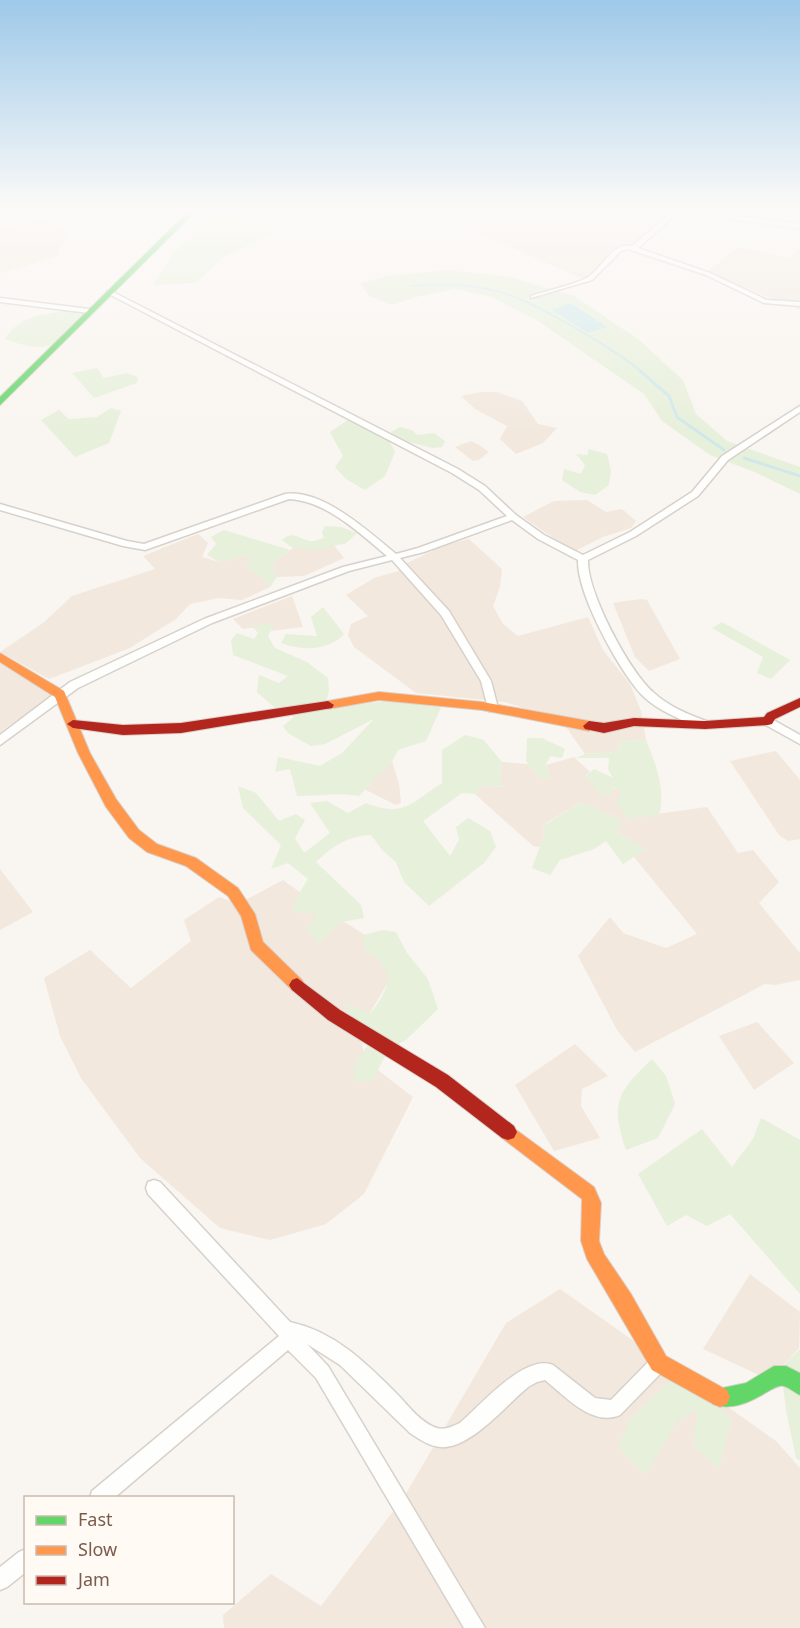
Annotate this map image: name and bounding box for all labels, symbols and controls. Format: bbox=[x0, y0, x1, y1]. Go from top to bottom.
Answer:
legend bbox=[24, 1496, 234, 1604]
text: Fast bbox=[78, 1507, 113, 1531]
text: Slow bbox=[78, 1537, 117, 1561]
text: Jam bbox=[76, 1567, 110, 1591]

